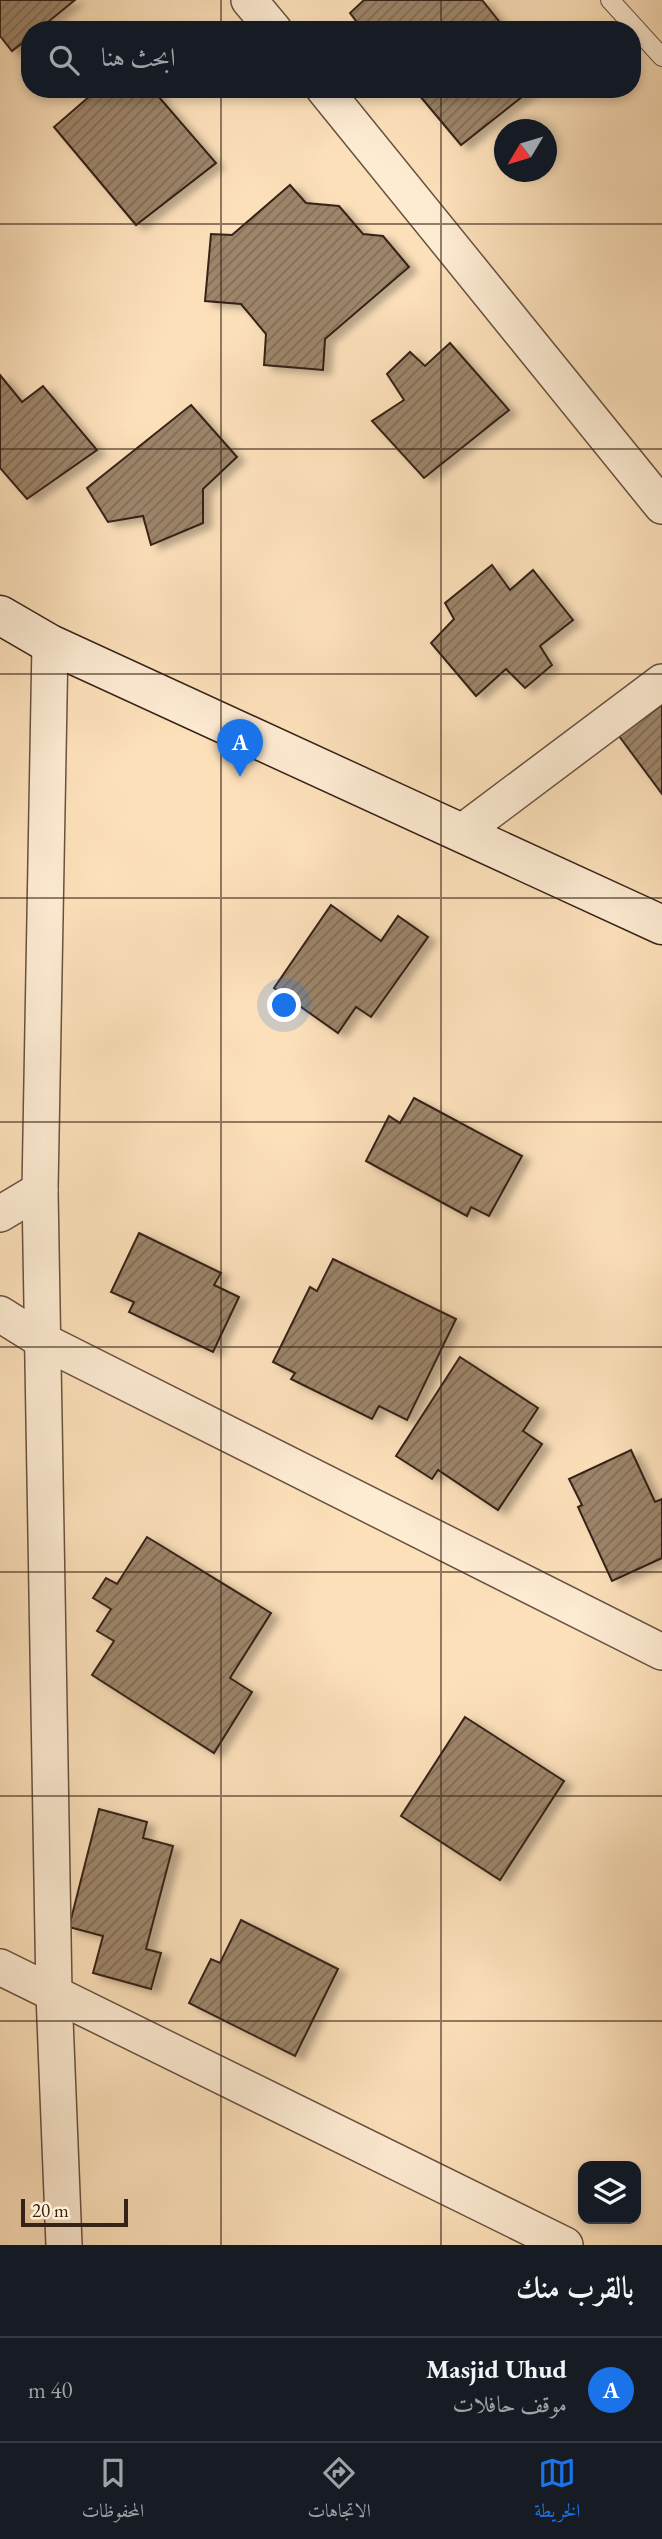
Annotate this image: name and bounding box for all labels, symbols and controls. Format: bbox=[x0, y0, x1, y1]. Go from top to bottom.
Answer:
search box bbox=[21, 21, 641, 98]
text: ابحث هنا bbox=[101, 40, 176, 74]
icon: search bbox=[45, 41, 83, 79]
north arrow bbox=[494, 119, 557, 182]
pin: A bbox=[217, 719, 263, 777]
your location bbox=[267, 988, 301, 1022]
map controls bbox=[578, 2161, 641, 2224]
button: layers bbox=[578, 2161, 641, 2224]
scale bar bbox=[21, 2196, 128, 2228]
text: 20 m bbox=[32, 2198, 69, 2223]
text: بالقرب منك bbox=[516, 2268, 634, 2307]
text: Masjid Uhud bbox=[426, 2352, 567, 2386]
text: 40 m bbox=[28, 2375, 73, 2405]
text: A bbox=[603, 2375, 619, 2405]
text: موقف حافلات bbox=[452, 2389, 567, 2419]
tab: المحفوظات bbox=[82, 2454, 144, 2529]
tab: الاتجاهات bbox=[307, 2454, 371, 2529]
tab: الخريطة bbox=[534, 2454, 580, 2529]

